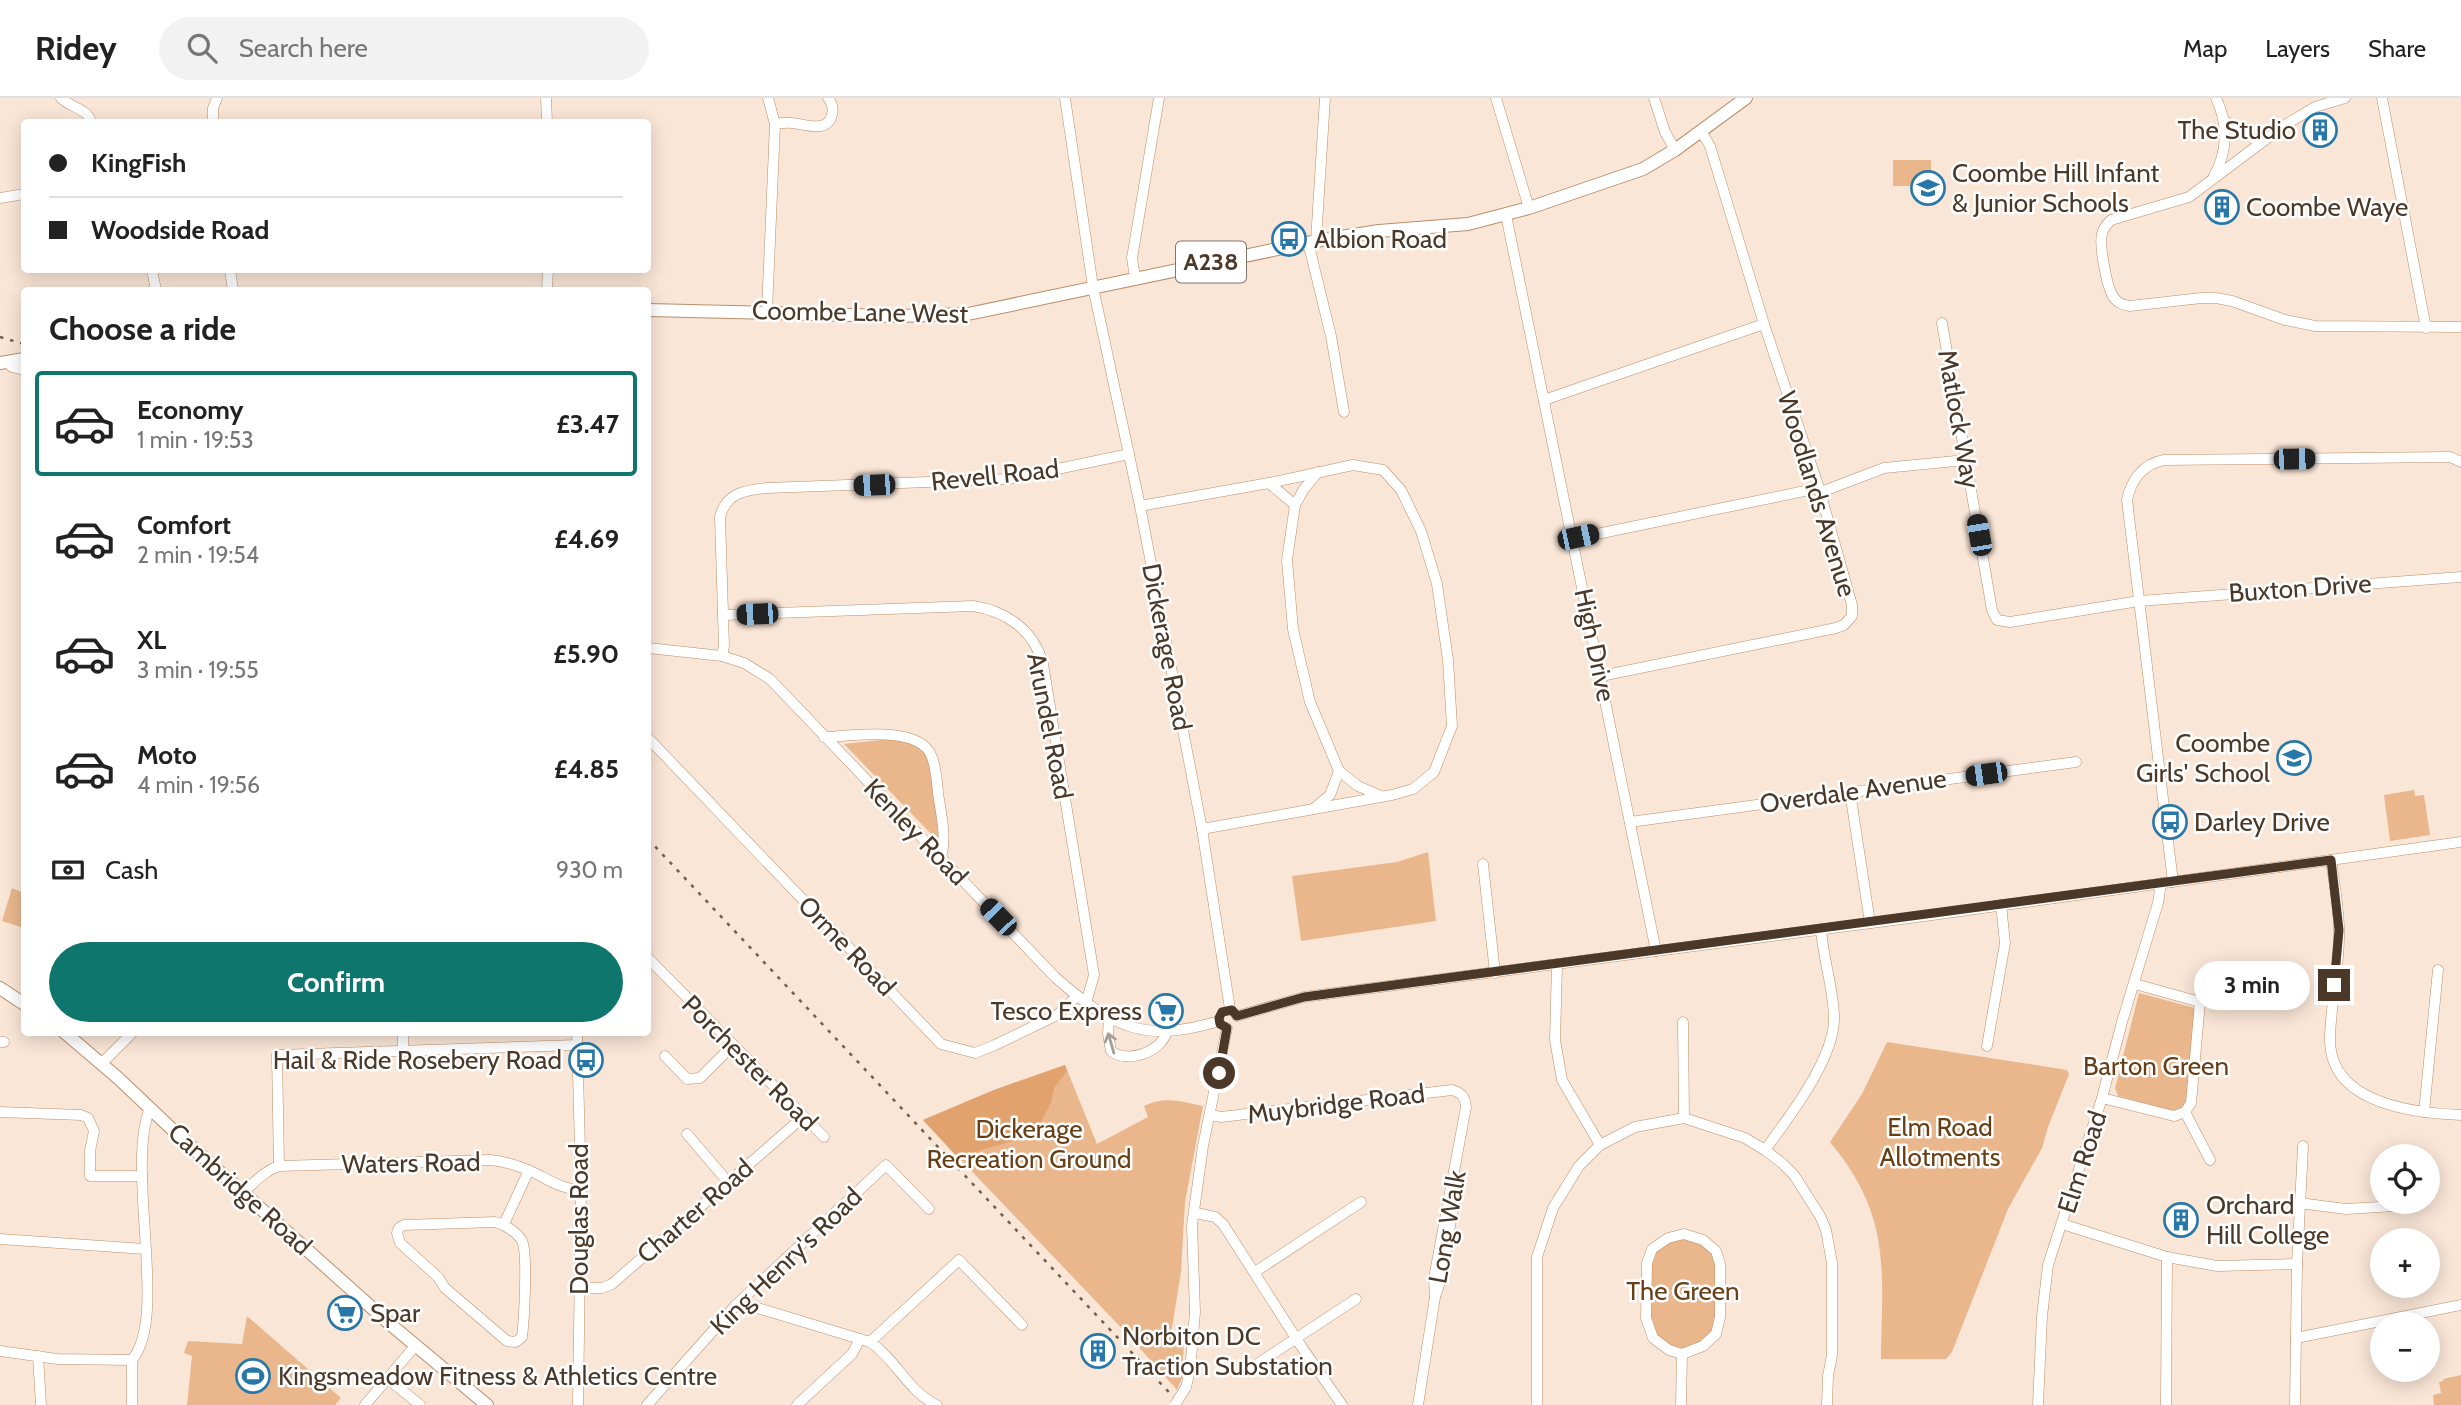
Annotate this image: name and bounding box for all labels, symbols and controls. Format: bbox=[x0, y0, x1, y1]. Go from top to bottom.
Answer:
search box bbox=[159, 17, 649, 80]
text: Ridey bbox=[35, 28, 117, 68]
icon: search bbox=[183, 29, 221, 67]
text: Search here bbox=[239, 32, 368, 64]
text: Map bbox=[2183, 34, 2227, 63]
text: Layers bbox=[2265, 34, 2330, 63]
text: Share bbox=[2368, 34, 2426, 63]
building icon: The Studio bbox=[2301, 111, 2339, 149]
place label: The Studio bbox=[2178, 114, 2296, 146]
text: KingFish bbox=[91, 147, 186, 179]
place label: Coombe Hill Infant & Junior Schools bbox=[1952, 157, 2159, 219]
school or university icon: Coombe Hill Infant & Junior Schools bbox=[1909, 169, 1947, 207]
building icon: Coombe Waye bbox=[2203, 188, 2241, 226]
place label: Coombe Waye bbox=[2246, 191, 2408, 223]
text: Woodside Road bbox=[91, 214, 269, 246]
bus stop icon: Albion Road bbox=[1270, 220, 1308, 258]
place label: Albion Road bbox=[1314, 223, 1447, 255]
road number: A238 bbox=[1176, 242, 1246, 282]
street label: Coombe Lane West bbox=[752, 294, 969, 330]
text: Choose a ride bbox=[49, 309, 236, 348]
street label: Matlock Way bbox=[1931, 347, 1987, 491]
street label: Woodlands Avenue bbox=[1771, 387, 1863, 601]
icon: car bbox=[53, 392, 116, 455]
text: Economy bbox=[137, 394, 243, 426]
text: £3.47 bbox=[556, 408, 619, 440]
text: 1 min · 19:53 bbox=[137, 426, 254, 454]
car bbox=[2273, 448, 2316, 470]
street label: Revell Road bbox=[929, 452, 1061, 498]
car bbox=[853, 474, 896, 496]
icon: car bbox=[53, 507, 116, 570]
text: Comfort bbox=[137, 509, 231, 541]
car bbox=[1966, 512, 1993, 558]
car bbox=[1556, 522, 1601, 552]
text: £4.69 bbox=[554, 523, 619, 555]
text: 2 min · 19:54 bbox=[137, 541, 259, 569]
street label: Dickerage Road bbox=[1135, 561, 1199, 733]
street label: Buxton Drive bbox=[2228, 567, 2372, 609]
street label: High Drive bbox=[1567, 586, 1623, 704]
car bbox=[736, 603, 779, 625]
icon: car bbox=[53, 622, 116, 685]
text: XL bbox=[137, 624, 166, 656]
text: £5.90 bbox=[553, 638, 619, 670]
street label: Arundel Road bbox=[1020, 650, 1080, 802]
text: 3 min · 19:55 bbox=[137, 656, 259, 684]
place label: Coombe Girls' School bbox=[2136, 727, 2270, 789]
icon: car bbox=[53, 737, 116, 800]
text: Moto bbox=[137, 739, 197, 771]
school or university icon: Coombe Girls' School bbox=[2275, 739, 2313, 777]
text: £4.85 bbox=[554, 753, 619, 785]
car bbox=[1964, 761, 2009, 787]
street label: Overdale Avenue bbox=[1758, 762, 1948, 820]
text: 4 min · 19:56 bbox=[137, 771, 260, 799]
street label: Kenley Road bbox=[857, 772, 975, 892]
bus stop icon: Darley Drive bbox=[2151, 803, 2189, 841]
place label: Darley Drive bbox=[2194, 806, 2330, 838]
icon: cash bbox=[49, 851, 87, 889]
text: Cash bbox=[105, 854, 158, 886]
text: 930 m bbox=[556, 856, 623, 884]
street label: Orme Road bbox=[792, 889, 902, 1003]
car bbox=[976, 895, 1021, 939]
button: Confirm bbox=[49, 942, 623, 1022]
callout: 3 min bbox=[2194, 960, 2310, 1010]
route end bbox=[2318, 969, 2350, 1001]
text: 3 min bbox=[2224, 971, 2280, 999]
street label: Porchester Road bbox=[675, 988, 825, 1138]
supermarket icon: Tesco Express bbox=[1147, 992, 1185, 1030]
place label: Tesco Express bbox=[990, 995, 1142, 1027]
one-way arrow bbox=[1104, 1032, 1117, 1055]
bus stop icon: Hail & Ride Rosebery Road bbox=[567, 1041, 605, 1079]
place label: Hail & Ride Rosebery Road bbox=[273, 1044, 562, 1076]
park label: Barton Green bbox=[2083, 1050, 2229, 1082]
route start bbox=[1203, 1057, 1235, 1089]
street label: Muybridge Road bbox=[1245, 1077, 1427, 1131]
street label: Elm Road bbox=[2050, 1107, 2114, 1217]
park label: Elm Road Allotments bbox=[1880, 1111, 2001, 1173]
park label: Dickerage Recreation Ground bbox=[927, 1113, 1131, 1175]
street label: Cambridge Road bbox=[162, 1116, 318, 1262]
street label: Douglas Road bbox=[563, 1143, 595, 1295]
map controls bbox=[2370, 1144, 2440, 1382]
button: locate bbox=[2370, 1144, 2440, 1214]
street label: Waters Road bbox=[341, 1146, 481, 1180]
street label: Charter Road bbox=[630, 1152, 760, 1270]
street label: Long Walk bbox=[1421, 1168, 1473, 1286]
street label: King Henry's Road bbox=[703, 1181, 869, 1341]
place label: Orchard Hill College bbox=[2206, 1189, 2329, 1251]
building icon: Orchard Hill College bbox=[2162, 1201, 2200, 1239]
button: + bbox=[2370, 1228, 2440, 1298]
park label: The Green bbox=[1626, 1275, 1740, 1307]
supermarket icon: Spar bbox=[326, 1294, 364, 1332]
place label: Spar bbox=[370, 1297, 421, 1329]
button: − bbox=[2370, 1312, 2440, 1382]
place label: Norbiton DC Traction Substation bbox=[1122, 1320, 1333, 1382]
building icon: Norbiton DC Traction Substation bbox=[1079, 1332, 1117, 1370]
sports icon: Kingsmeadow Fitness & Athletics Centre bbox=[234, 1357, 272, 1395]
place label: Kingsmeadow Fitness & Athletics Centre bbox=[278, 1360, 717, 1392]

